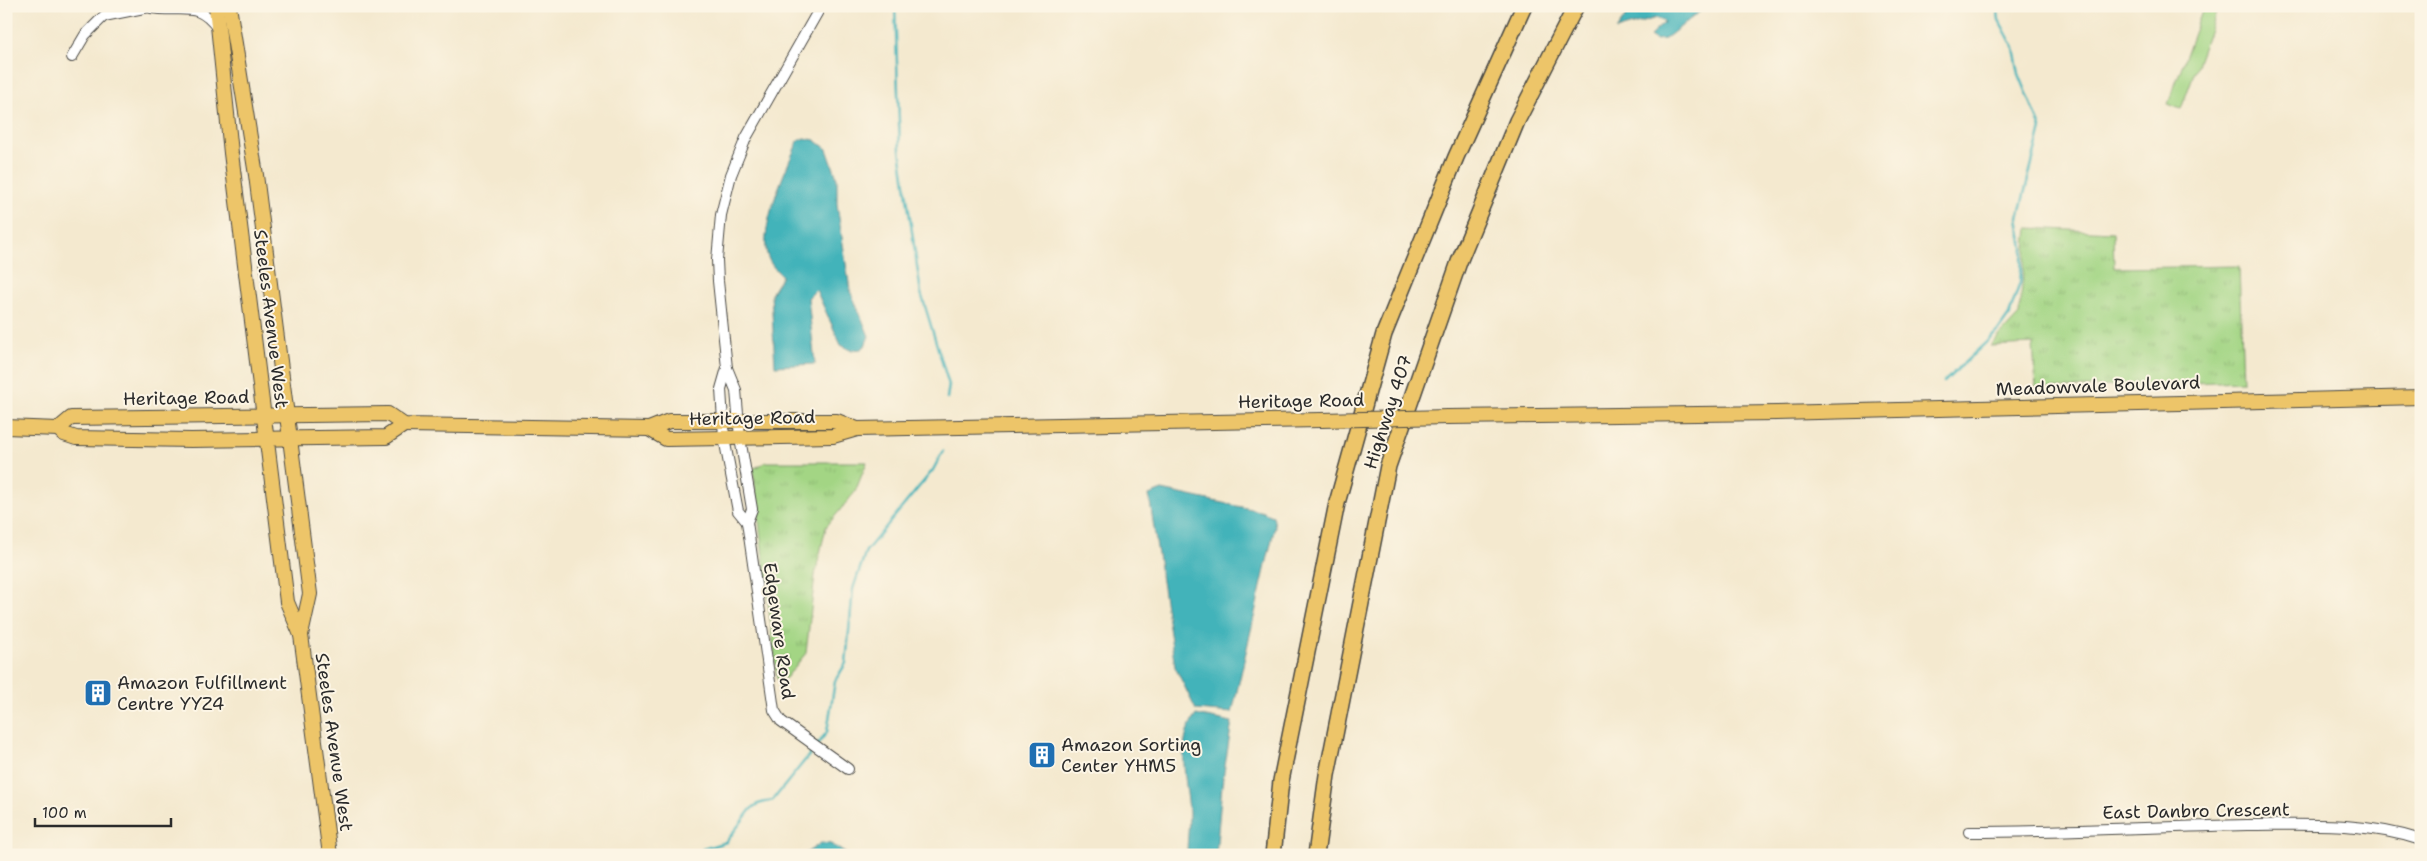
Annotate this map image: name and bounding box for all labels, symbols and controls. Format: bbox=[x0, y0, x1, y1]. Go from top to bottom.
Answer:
street label: Steeles Avenue West bbox=[248, 228, 294, 410]
street label: Highway 407 bbox=[1358, 352, 1418, 472]
street label: Meadowvale Boulevard bbox=[1995, 370, 2201, 402]
street label: Heritage Road bbox=[123, 385, 249, 411]
street label: Heritage Road bbox=[1238, 388, 1364, 414]
street label: Heritage Road bbox=[689, 405, 815, 431]
street label: Edgeware Road bbox=[758, 561, 800, 701]
street label: Steeles Avenue West bbox=[310, 651, 358, 833]
place label: Amazon Fulfillment Centre YYZ4 bbox=[117, 671, 287, 716]
building icon: Amazon Fulfillment Centre YYZ4 bbox=[83, 678, 113, 708]
place label: Amazon Sorting Center YHM5 bbox=[1061, 733, 1201, 778]
building icon: Amazon Sorting Center YHM5 bbox=[1027, 740, 1057, 770]
scale bar bbox=[35, 796, 171, 828]
street label: East Danbro Crescent bbox=[2102, 797, 2290, 825]
text: 100 m bbox=[42, 803, 87, 823]

